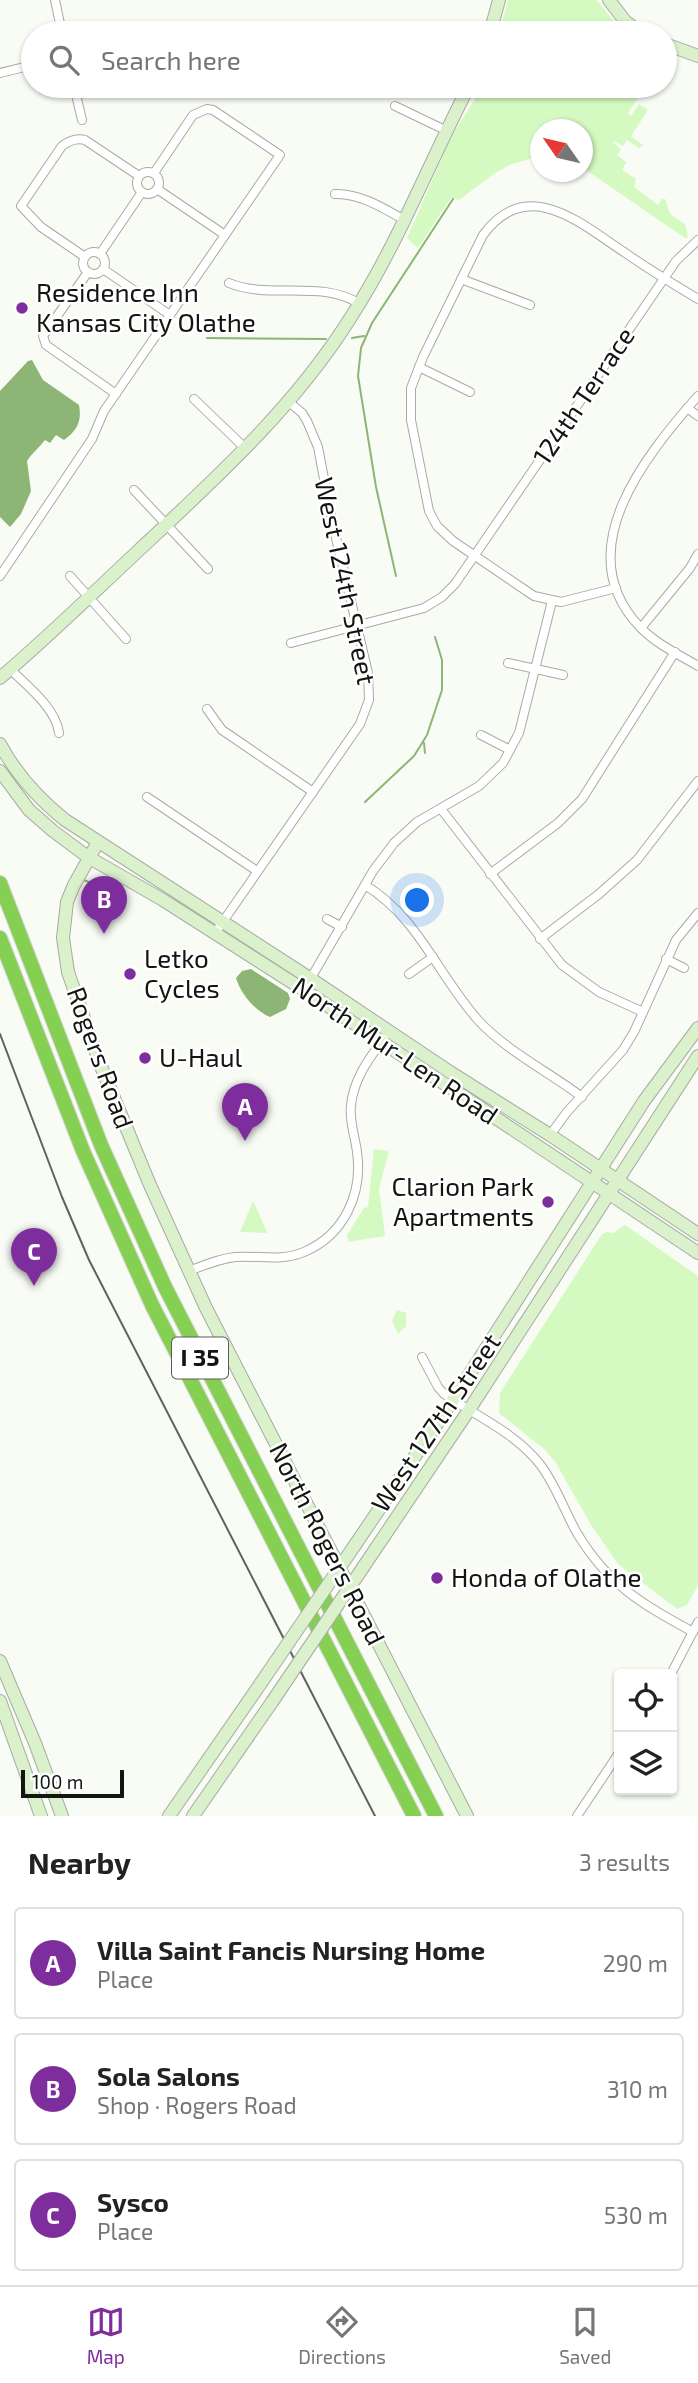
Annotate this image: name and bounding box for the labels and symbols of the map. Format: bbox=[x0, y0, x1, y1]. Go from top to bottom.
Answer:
north arrow bbox=[530, 119, 593, 182]
place label: Residence Inn Kansas City Olathe bbox=[36, 276, 256, 337]
marker: Residence Inn Kansas City Olathe bbox=[14, 300, 30, 316]
street label: 124th Terrace bbox=[525, 321, 640, 470]
street label: West 124th Street bbox=[309, 474, 384, 687]
pin: B bbox=[81, 876, 127, 934]
your location bbox=[400, 883, 434, 917]
place label: Letko Cycles bbox=[144, 942, 220, 1003]
marker: Letko Cycles bbox=[122, 966, 138, 982]
street label: North Mur-Len Road bbox=[287, 970, 504, 1130]
street label: Rogers Road bbox=[61, 982, 141, 1133]
place label: U-Haul bbox=[159, 1041, 242, 1072]
marker: U-Haul bbox=[137, 1050, 153, 1066]
pin: A bbox=[222, 1083, 268, 1141]
place label: Clarion Park Apartments bbox=[391, 1170, 534, 1231]
marker: Clarion Park Apartments bbox=[540, 1194, 556, 1210]
pin: C bbox=[11, 1228, 57, 1286]
street label: West 127th Street bbox=[364, 1327, 506, 1517]
road number: I 35 bbox=[172, 1338, 228, 1378]
street label: North Rogers Road bbox=[264, 1437, 393, 1650]
place label: Honda of Olathe bbox=[451, 1561, 641, 1592]
marker: Honda of Olathe bbox=[429, 1570, 445, 1586]
scale bar bbox=[21, 1767, 124, 1799]

